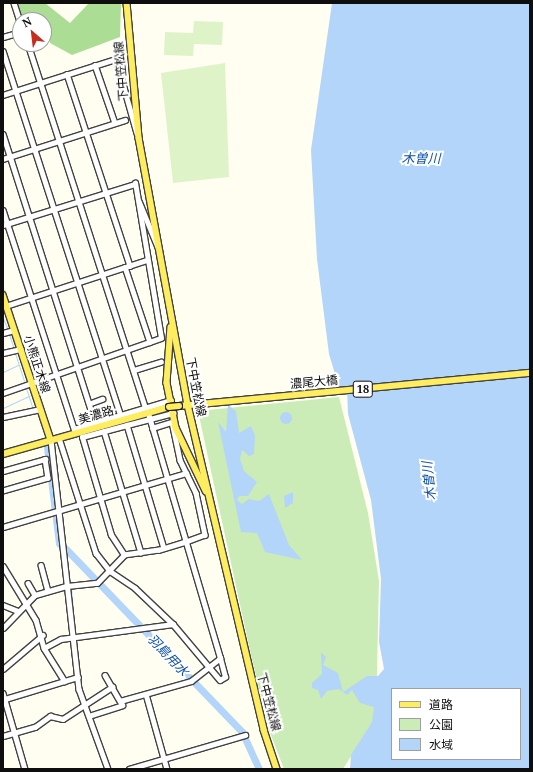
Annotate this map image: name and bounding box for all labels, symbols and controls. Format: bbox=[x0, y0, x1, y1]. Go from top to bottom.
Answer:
north arrow bbox=[12, 12, 52, 52]
text: N bbox=[19, 13, 34, 31]
street label: 下中笠松線 bbox=[111, 40, 131, 102]
water label: 木曽川 bbox=[402, 150, 440, 166]
street label: 小熊正木線 bbox=[21, 333, 53, 395]
street label: 下中笠松線 bbox=[183, 356, 209, 418]
street label: 濃尾大橋 bbox=[289, 373, 339, 391]
road number: 18 bbox=[352, 380, 374, 398]
street label: 美濃路 bbox=[77, 403, 115, 427]
water label: 木曽川 bbox=[419, 461, 439, 501]
water label: 羽島用水 bbox=[144, 631, 192, 679]
street label: 下中笠松線 bbox=[254, 671, 284, 733]
legend bbox=[391, 688, 521, 760]
text: 道路 bbox=[429, 696, 453, 713]
text: 公園 bbox=[429, 716, 453, 733]
text: 水域 bbox=[429, 736, 453, 753]

